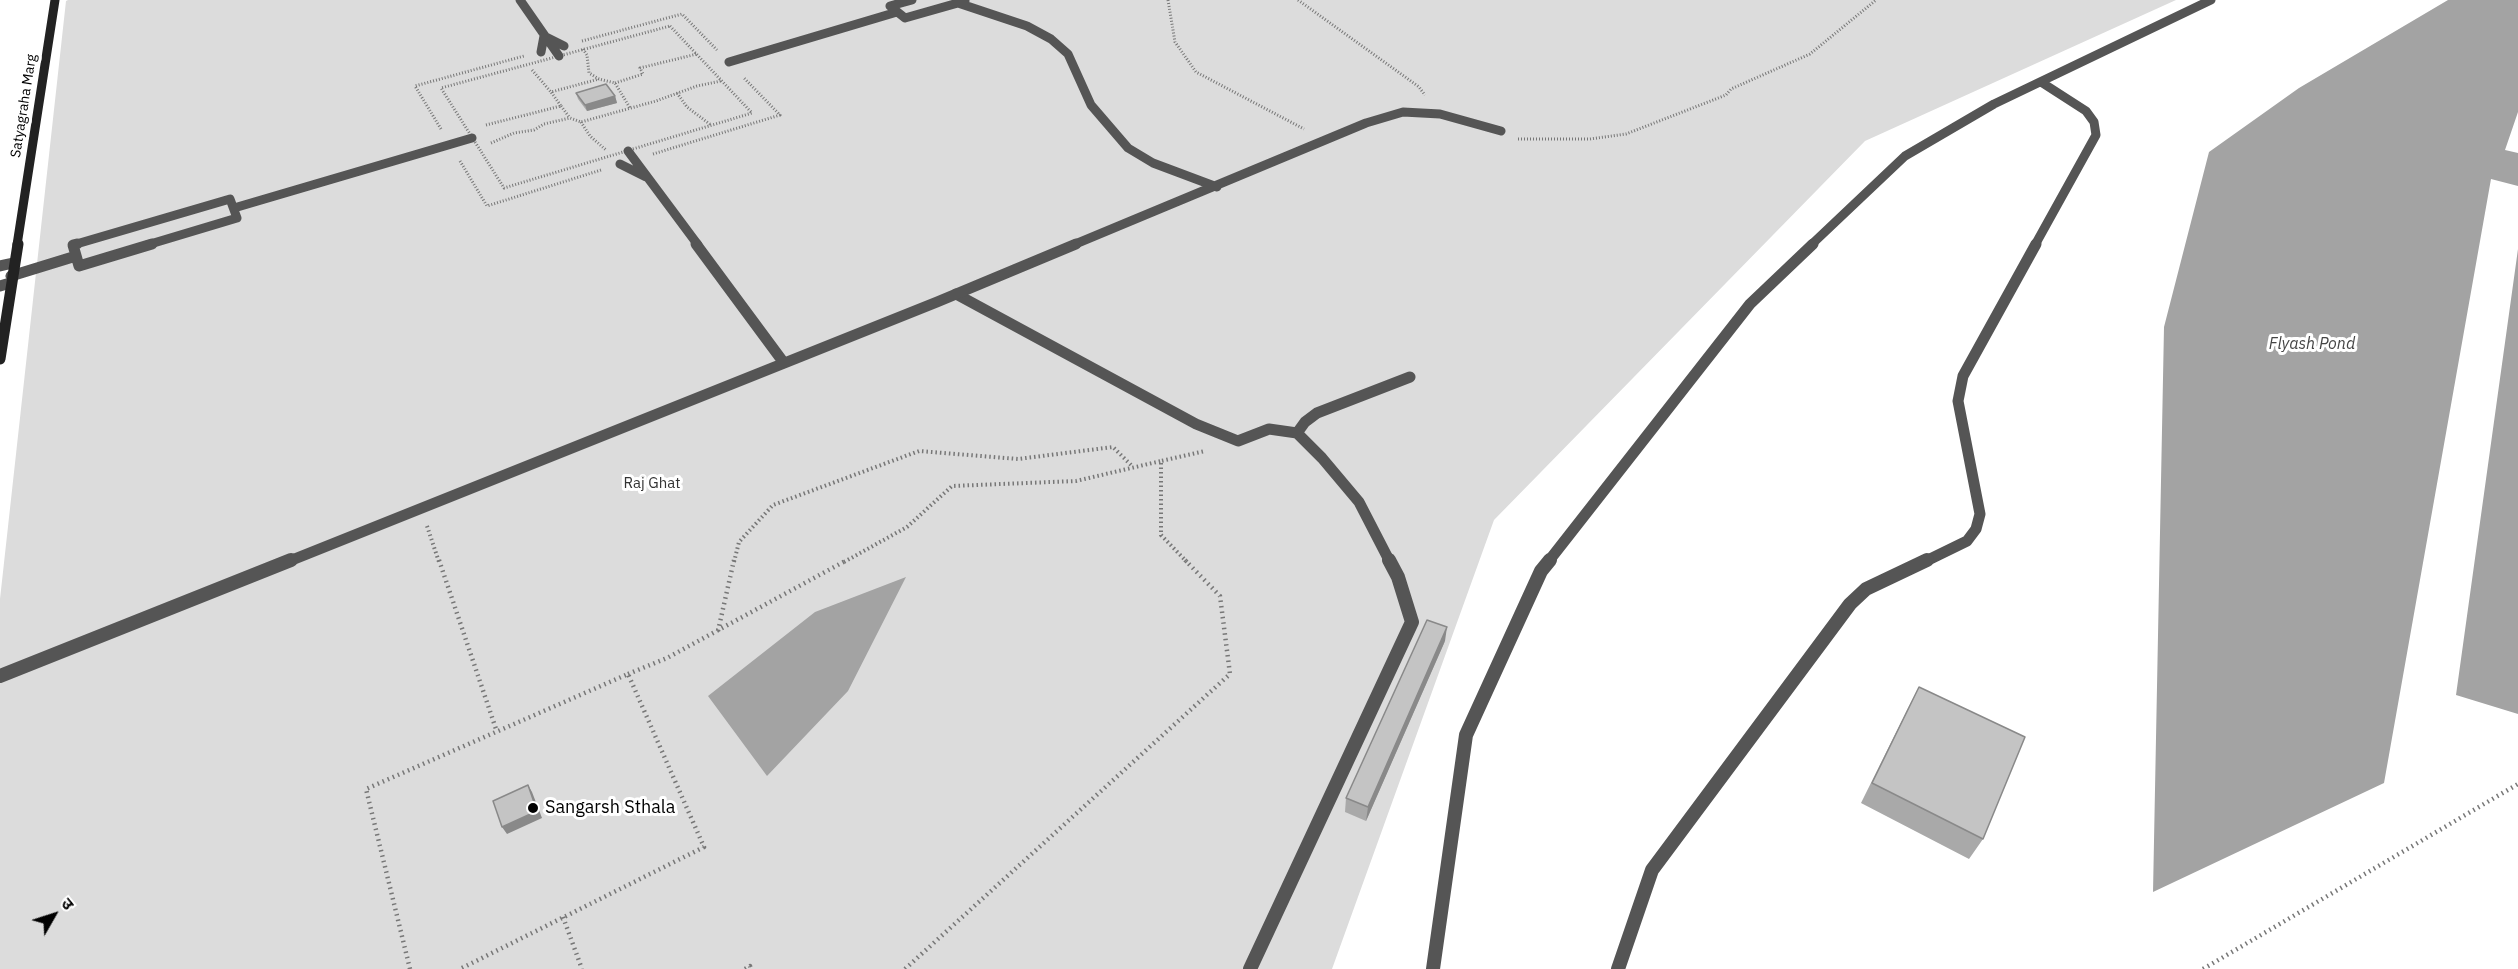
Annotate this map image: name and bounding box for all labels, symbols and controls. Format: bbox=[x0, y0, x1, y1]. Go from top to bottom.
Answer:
street label: Satyagraha Marg bbox=[8, 53, 40, 159]
water label: Flyash Pond bbox=[2269, 334, 2355, 354]
park label: Raj Ghat bbox=[624, 475, 680, 493]
place label: Sangarsh Sthala bbox=[545, 797, 675, 819]
marker: Sangarsh Sthala bbox=[526, 801, 540, 815]
north arrow bbox=[24, 885, 84, 945]
text: उ bbox=[57, 894, 79, 914]

